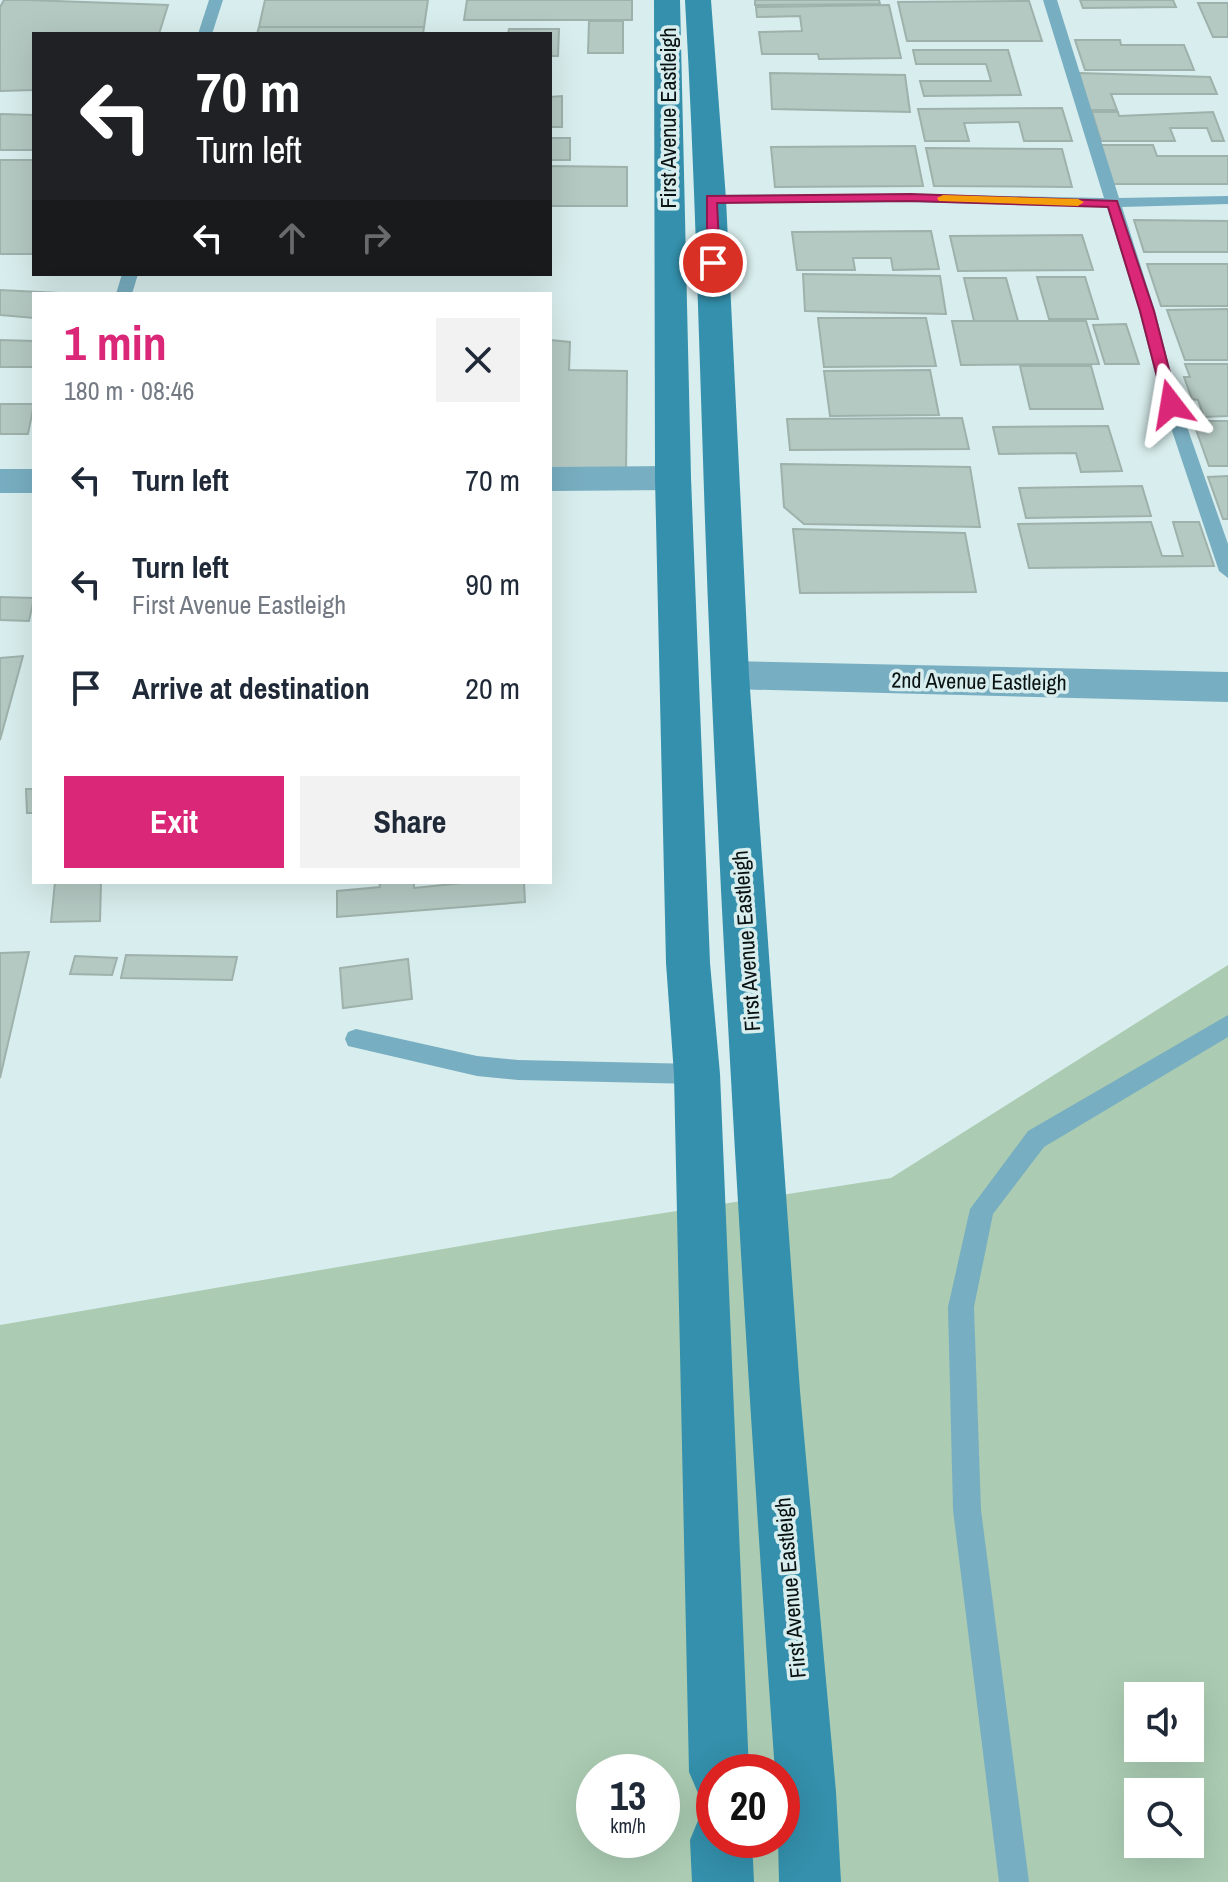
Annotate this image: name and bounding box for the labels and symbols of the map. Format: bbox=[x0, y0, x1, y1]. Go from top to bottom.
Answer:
street label: First Avenue Eastleigh bbox=[653, 27, 683, 209]
pin bbox=[679, 229, 747, 297]
position arrow bbox=[1129, 362, 1213, 446]
street label: 2nd Avenue Eastleigh bbox=[891, 664, 1067, 698]
street label: First Avenue Eastleigh bbox=[725, 850, 767, 1032]
street label: First Avenue Eastleigh bbox=[767, 1496, 813, 1680]
speed limit sign: 20 bbox=[696, 1754, 800, 1858]

